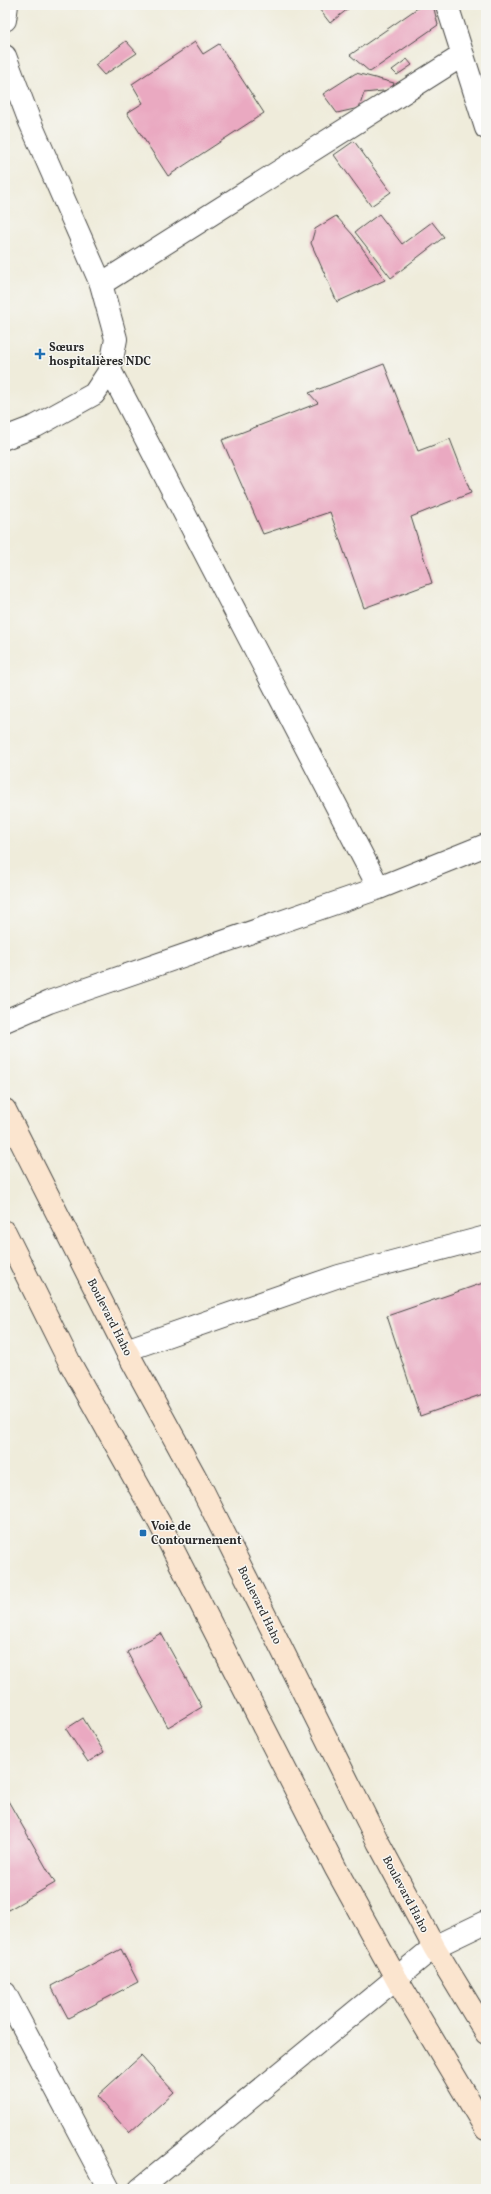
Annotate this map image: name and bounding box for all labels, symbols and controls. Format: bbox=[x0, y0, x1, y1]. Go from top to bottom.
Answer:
place label: Sœurs hospitalières NDC bbox=[49, 340, 151, 370]
marker: Sœurs hospitalières NDC bbox=[34, 348, 46, 360]
street label: Boulevard Haho bbox=[83, 1276, 135, 1359]
place label: Voie de Contournement bbox=[151, 1519, 242, 1549]
marker: Voie de Contournement bbox=[138, 1528, 148, 1538]
street label: Boulevard Haho bbox=[233, 1564, 285, 1647]
street label: Boulevard Haho bbox=[378, 1853, 432, 1936]

